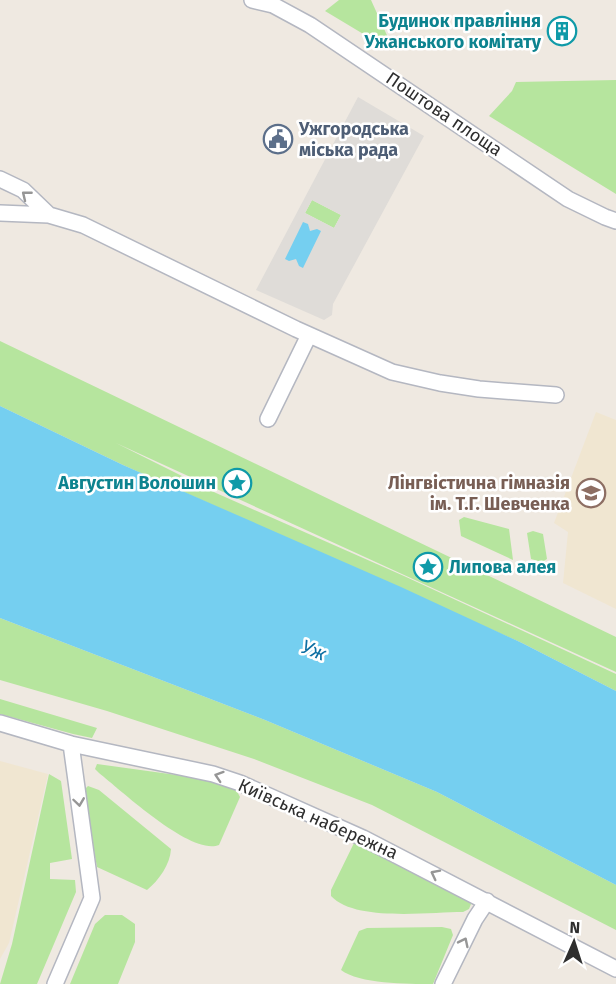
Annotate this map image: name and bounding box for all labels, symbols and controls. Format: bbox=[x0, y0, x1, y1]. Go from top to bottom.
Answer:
place label: Будинок правління Ужанського комітату bbox=[364, 10, 542, 53]
building icon: Будинок правління Ужанського комітату bbox=[546, 15, 578, 47]
street label: Поштова площа bbox=[382, 67, 506, 161]
place label: Ужгородська міська рада bbox=[298, 118, 409, 161]
public building icon: Ужгородська міська рада bbox=[262, 123, 294, 155]
one-way arrow bbox=[22, 191, 33, 202]
place icon: Августин Волошин bbox=[221, 467, 253, 499]
place label: Августин Волошин bbox=[57, 472, 216, 494]
place label: Лінгвістична гімназія ім. Т.Г. Шевченка bbox=[388, 472, 570, 515]
school or university icon: Лінгвістична гімназія ім. Т.Г. Шевченка bbox=[575, 477, 607, 509]
place icon: Липова алея bbox=[412, 551, 444, 583]
place label: Липова алея bbox=[449, 556, 556, 578]
water label: Уж bbox=[298, 634, 330, 666]
one-way arrow bbox=[214, 771, 225, 784]
street label: Київська набережна bbox=[235, 774, 401, 864]
one-way arrow bbox=[72, 798, 84, 807]
one-way arrow bbox=[431, 870, 441, 881]
north arrow bbox=[544, 912, 604, 972]
text: N bbox=[569, 918, 581, 937]
one-way arrow bbox=[457, 937, 468, 948]

